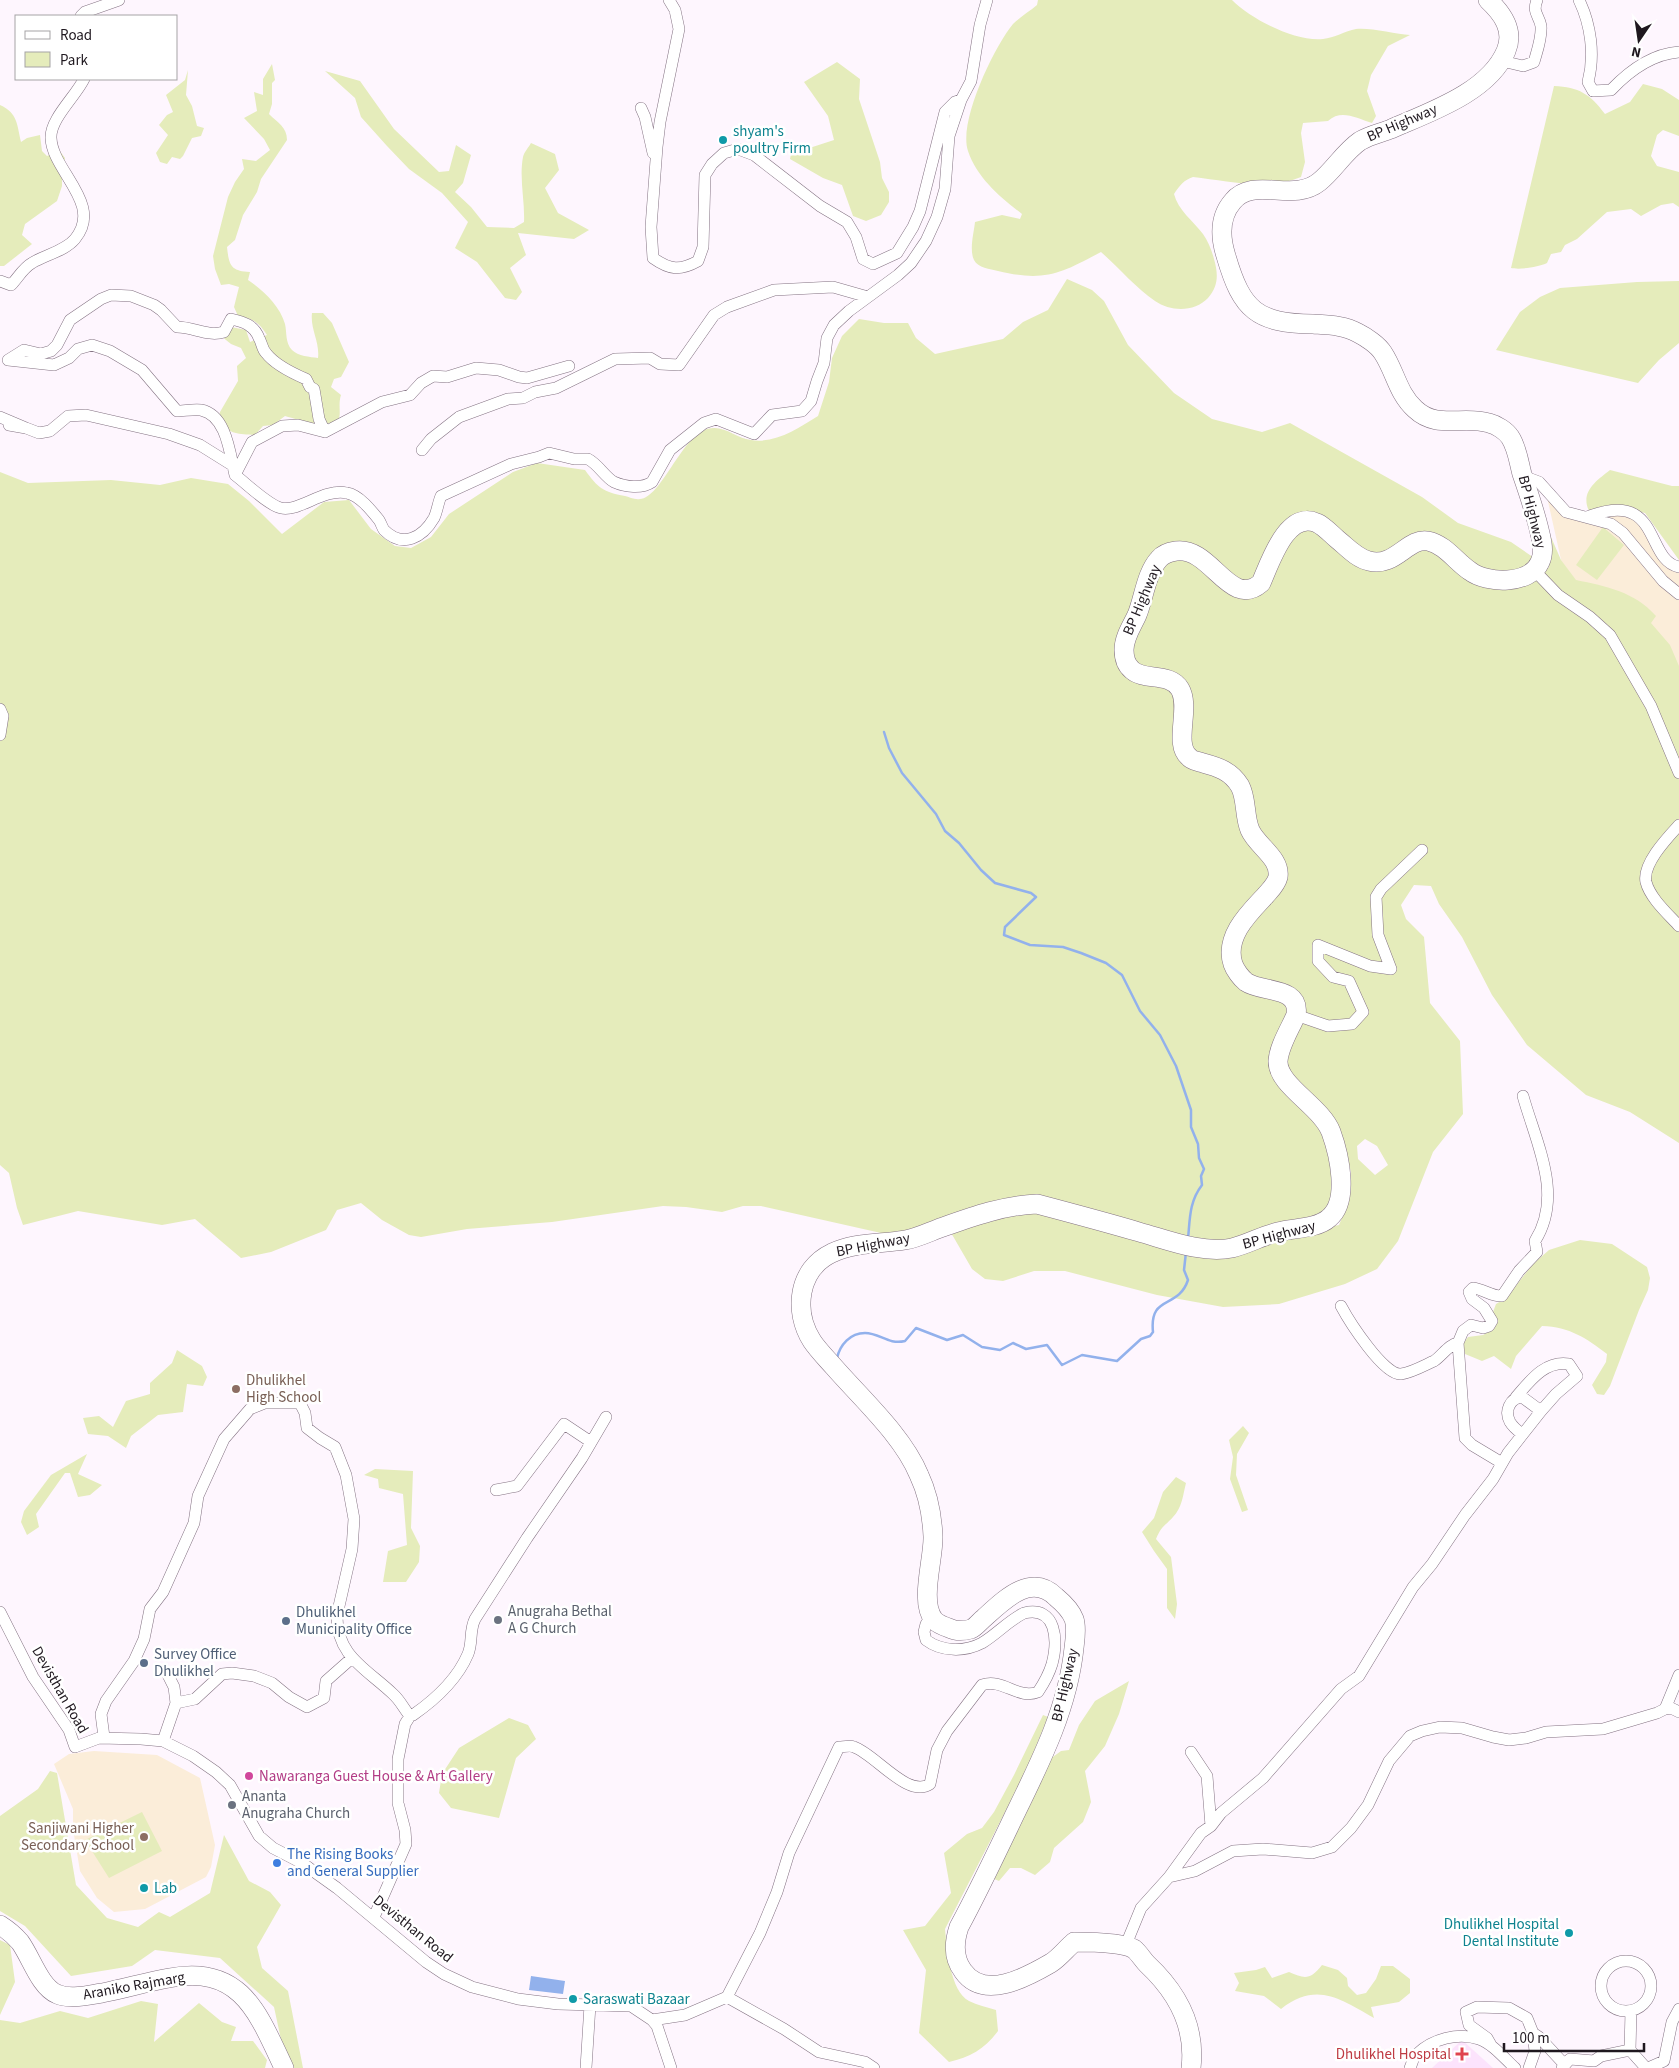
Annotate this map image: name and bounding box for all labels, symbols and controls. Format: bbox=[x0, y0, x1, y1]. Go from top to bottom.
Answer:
legend bbox=[15, 15, 178, 80]
north arrow bbox=[1614, 15, 1664, 65]
text: Road bbox=[60, 25, 92, 46]
text: N bbox=[1630, 41, 1643, 62]
text: Park bbox=[60, 50, 89, 71]
street label: BP Highway bbox=[1364, 99, 1440, 147]
place label: shyam's poultry Firm bbox=[733, 121, 811, 159]
marker: shyam's poultry Firm bbox=[717, 134, 729, 146]
street label: BP Highway bbox=[1513, 473, 1551, 551]
street label: BP Highway bbox=[1118, 562, 1166, 638]
street label: BP Highway bbox=[1240, 1215, 1318, 1255]
street label: BP Highway bbox=[834, 1228, 912, 1262]
place label: Dhulikhel High School bbox=[246, 1370, 321, 1408]
marker: Dhulikhel High School bbox=[230, 1383, 242, 1395]
place label: Anugraha Bethal A G Church bbox=[508, 1601, 612, 1639]
place label: Dhulikhel Municipality Office bbox=[296, 1602, 412, 1640]
marker: Anugraha Bethal A G Church bbox=[492, 1614, 504, 1626]
marker: Dhulikhel Municipality Office bbox=[280, 1615, 292, 1627]
street label: Devisthan Road bbox=[27, 1642, 93, 1738]
place label: Survey Office Dhulikhel bbox=[154, 1644, 237, 1682]
street label: BP Highway bbox=[1046, 1646, 1084, 1724]
marker: Survey Office Dhulikhel bbox=[138, 1657, 150, 1669]
place label: Nawaranga Guest House & Art Gallery bbox=[259, 1766, 493, 1787]
marker: Nawaranga Guest House & Art Gallery bbox=[243, 1770, 255, 1782]
place label: Ananta Anugraha Church bbox=[242, 1786, 350, 1824]
marker: Ananta Anugraha Church bbox=[226, 1799, 238, 1811]
place label: Sanjiwani Higher Secondary School bbox=[21, 1818, 135, 1856]
marker: Sanjiwani Higher Secondary School bbox=[138, 1831, 150, 1843]
place label: The Rising Books and General Supplier bbox=[287, 1844, 419, 1882]
marker: The Rising Books and General Supplier bbox=[271, 1857, 283, 1869]
place label: Lab bbox=[154, 1878, 177, 1899]
marker: Lab bbox=[138, 1882, 150, 1894]
street label: Devisthan Road bbox=[368, 1890, 458, 1968]
place label: Dhulikhel Hospital Dental Institute bbox=[1444, 1914, 1559, 1952]
marker: Dhulikhel Hospital Dental Institute bbox=[1563, 1927, 1575, 1939]
street label: Araniko Rajmarg bbox=[81, 1967, 187, 2005]
place label: Saraswati Bazaar bbox=[583, 1989, 691, 2010]
marker: Saraswati Bazaar bbox=[567, 1993, 579, 2005]
scale bar bbox=[1504, 2020, 1644, 2052]
text: 100 m bbox=[1512, 2028, 1550, 2049]
place label: Dhulikhel Hospital bbox=[1336, 2044, 1451, 2065]
marker: Dhulikhel Hospital bbox=[1455, 2047, 1469, 2061]

